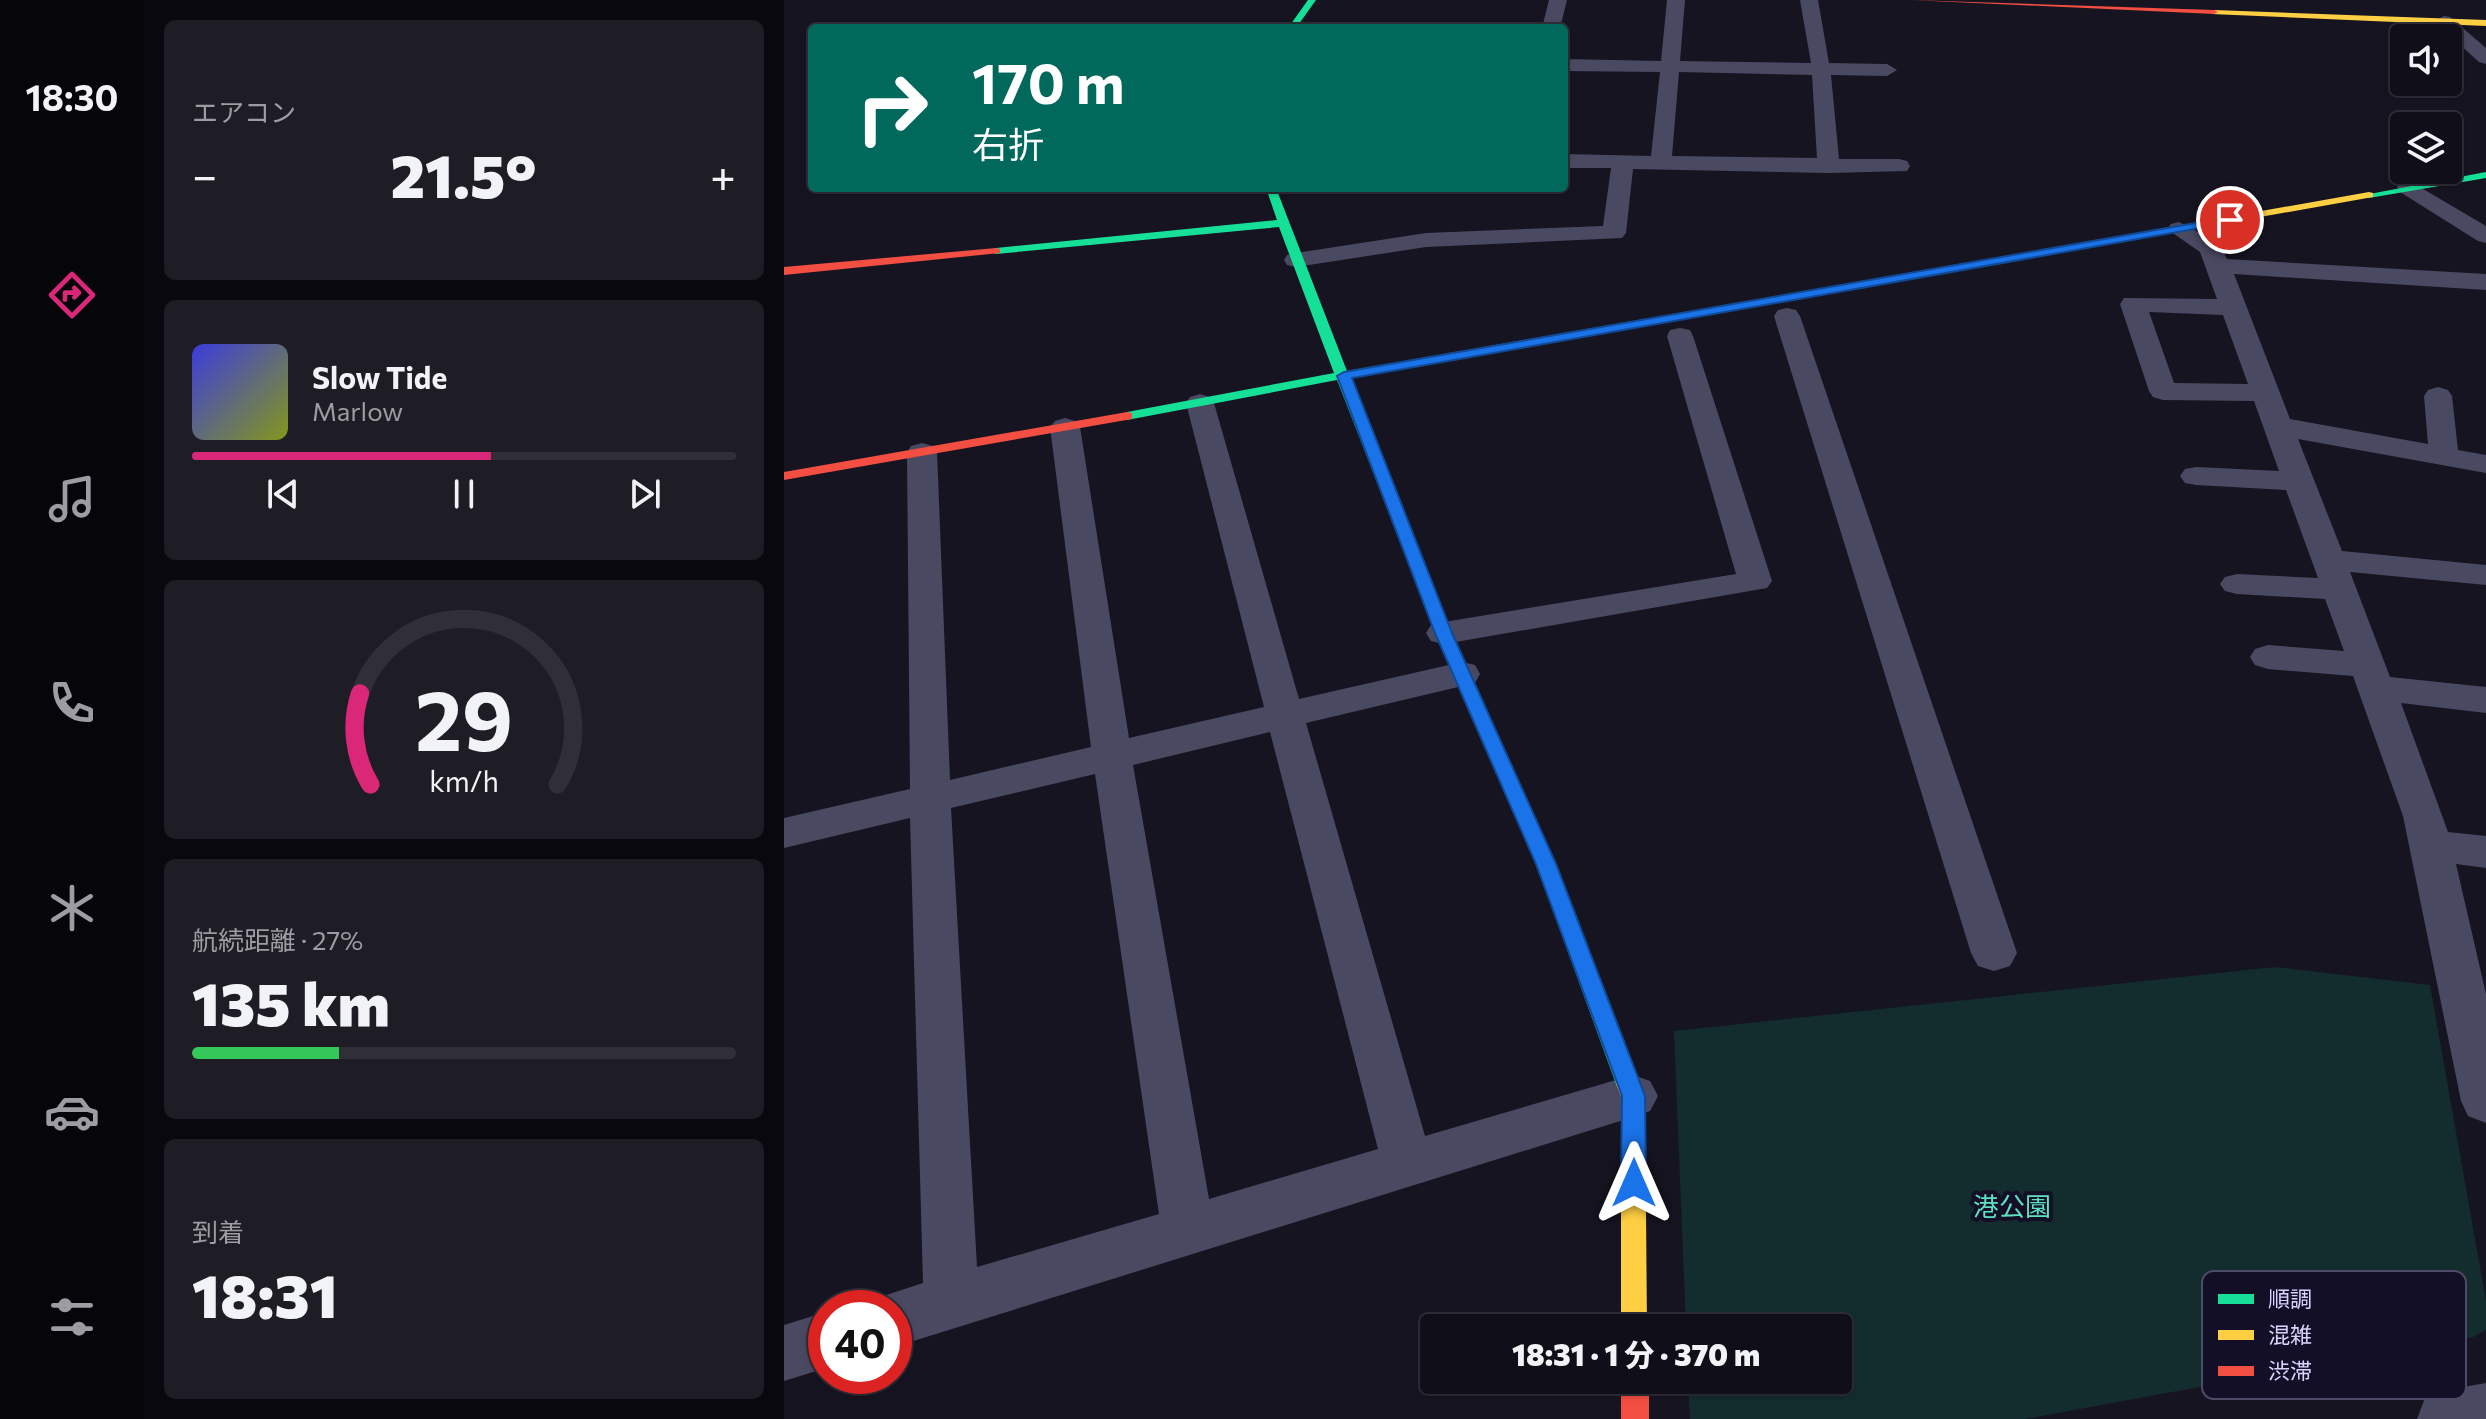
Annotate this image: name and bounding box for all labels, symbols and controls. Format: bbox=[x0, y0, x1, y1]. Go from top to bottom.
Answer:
map controls bbox=[2390, 24, 2462, 184]
button: sound bbox=[2390, 24, 2462, 96]
text: 170 m bbox=[972, 47, 1125, 116]
icon: right bbox=[840, 56, 944, 160]
text: 18:30 bbox=[26, 74, 118, 118]
text: エアコン bbox=[192, 96, 296, 127]
button: layers bbox=[2390, 112, 2462, 184]
text: 右折 bbox=[972, 121, 1044, 165]
text: 21.5° bbox=[390, 137, 537, 210]
text: − bbox=[192, 147, 217, 201]
text: + bbox=[710, 147, 736, 201]
pin bbox=[2196, 186, 2264, 254]
icon: arrive bbox=[2208, 198, 2252, 242]
icon: directions bbox=[44, 267, 100, 323]
text: Slow Tide bbox=[312, 358, 447, 395]
text: Marlow bbox=[312, 395, 403, 426]
icon: music bbox=[44, 471, 100, 527]
icon: previous bbox=[261, 472, 305, 516]
icon: pause bbox=[442, 472, 486, 516]
icon: next bbox=[623, 472, 667, 516]
text: 29 bbox=[415, 666, 513, 768]
icon: phone bbox=[44, 675, 100, 731]
text: km/h bbox=[429, 764, 499, 799]
icon: climate bbox=[44, 880, 100, 936]
text: 航続距離 · 27% bbox=[192, 924, 363, 955]
text: 135 km bbox=[192, 965, 390, 1038]
icon: car bbox=[44, 1084, 100, 1140]
position arrow bbox=[1592, 1141, 1676, 1225]
park label: 港公園 bbox=[1973, 1190, 2051, 1221]
text: 到着 bbox=[192, 1216, 244, 1247]
text: 18:31 bbox=[192, 1257, 338, 1330]
legend bbox=[2202, 1271, 2466, 1399]
text: 順調 bbox=[2268, 1285, 2312, 1312]
icon: filters bbox=[44, 1289, 100, 1345]
speed limit sign: 40 bbox=[808, 1290, 912, 1394]
text: 混雑 bbox=[2268, 1321, 2312, 1348]
text: 18:31 · 1 分 · 370 m bbox=[1512, 1335, 1760, 1372]
text: 渋滞 bbox=[2268, 1357, 2312, 1384]

